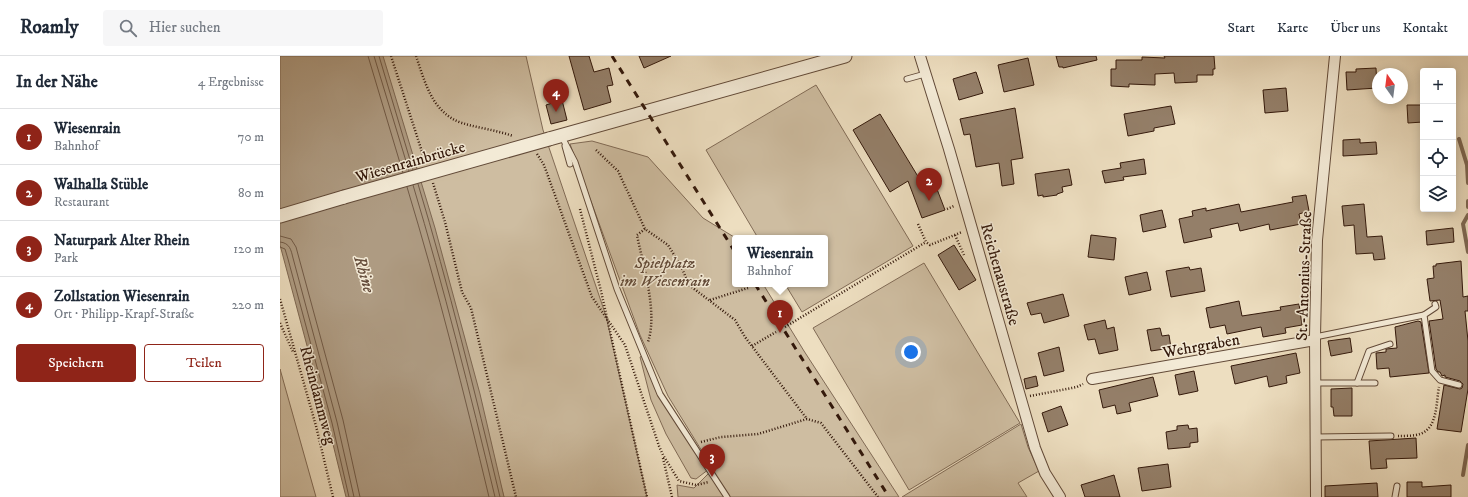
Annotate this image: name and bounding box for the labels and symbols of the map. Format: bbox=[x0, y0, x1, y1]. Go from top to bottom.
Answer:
north arrow bbox=[1372, 68, 1408, 104]
pin: 4 bbox=[543, 79, 569, 112]
street label: Wiesenrainbrücke bbox=[352, 137, 468, 187]
pin: 2 bbox=[916, 168, 942, 201]
street label: St.-Antonius-Straße bbox=[1292, 210, 1316, 341]
street label: Reichenaustraße bbox=[976, 221, 1024, 328]
water label: Rhine bbox=[348, 252, 380, 296]
park label: Spielplatz im Wiesenrain bbox=[620, 253, 710, 291]
pin: 1 bbox=[767, 300, 793, 333]
street label: Wehrgraben bbox=[1160, 329, 1242, 363]
your location bbox=[901, 342, 921, 362]
street label: Rheindammweg bbox=[295, 344, 341, 447]
pin: 3 bbox=[699, 444, 725, 477]

